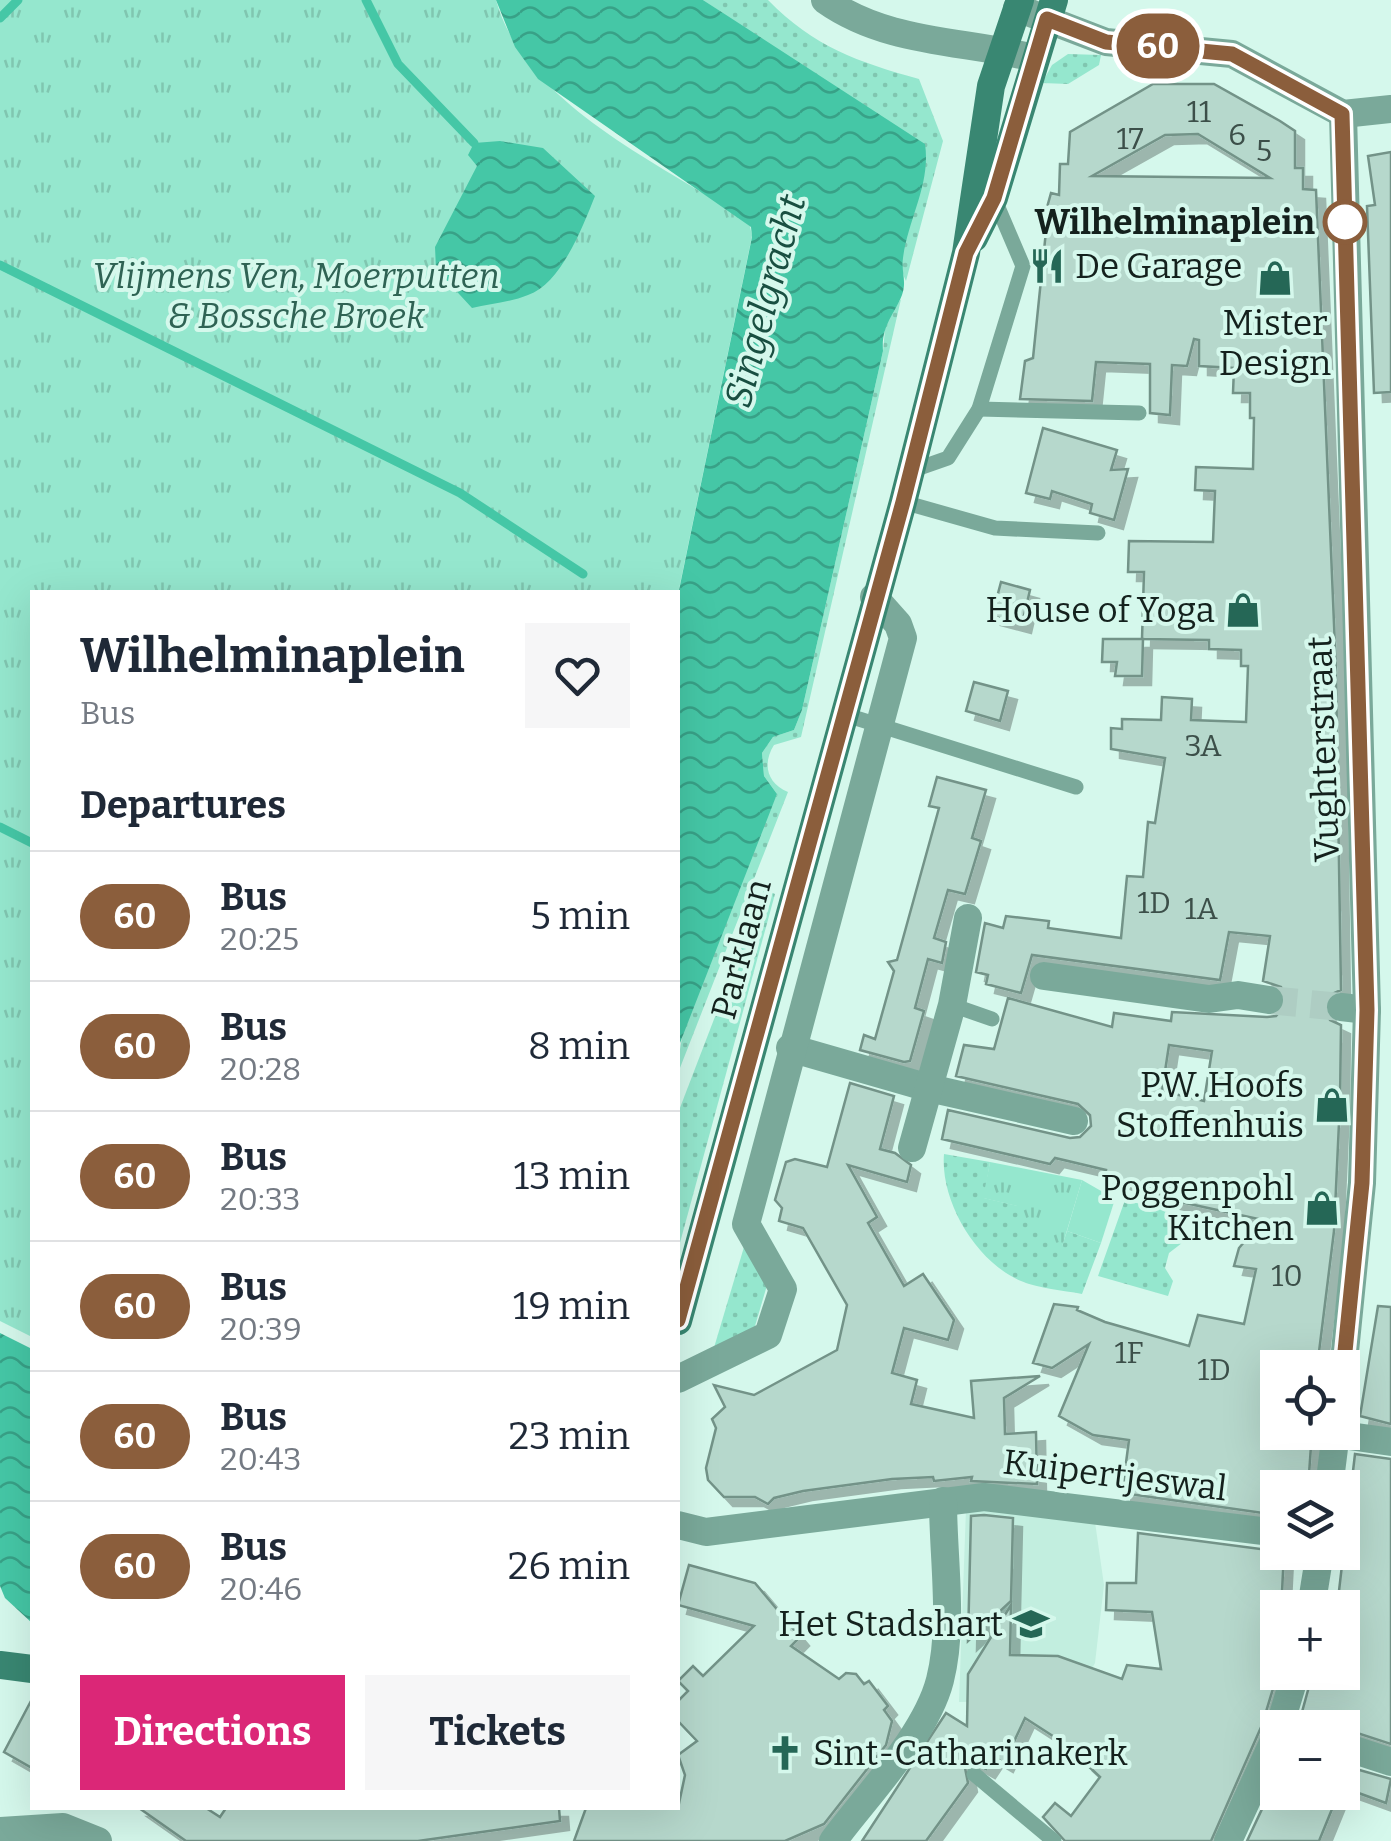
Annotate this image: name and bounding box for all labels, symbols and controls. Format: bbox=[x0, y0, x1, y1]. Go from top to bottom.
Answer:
line badge: 60 bbox=[1113, 13, 1203, 78]
text: 60 bbox=[1137, 25, 1179, 67]
house number: 11 bbox=[1187, 94, 1211, 130]
house number: 6 bbox=[1228, 117, 1246, 153]
house number: 17 bbox=[1117, 121, 1143, 157]
house number: 5 bbox=[1256, 133, 1272, 169]
water label: Singelgracht bbox=[715, 189, 816, 412]
place label: Wilhelminaplein bbox=[1035, 201, 1315, 243]
marker: Wilhelminaplein bbox=[1324, 201, 1366, 243]
place label: De Garage bbox=[1075, 245, 1242, 287]
restaurant icon: De Garage bbox=[1028, 247, 1066, 285]
park label: Vlijmens Ven, Moerputten & Bossche Broek bbox=[92, 255, 500, 337]
shop icon: Mister Design bbox=[1256, 259, 1294, 297]
place label: Mister Design bbox=[1219, 302, 1331, 384]
place label: House of Yoga bbox=[985, 589, 1215, 631]
shop icon: House of Yoga bbox=[1224, 591, 1262, 629]
button: heart bbox=[525, 623, 630, 728]
text: Wilhelminaplein bbox=[80, 627, 465, 685]
street label: Vughterstraat bbox=[1298, 635, 1348, 863]
text: Bus bbox=[80, 694, 135, 732]
house number: 3A bbox=[1184, 728, 1222, 764]
text: Departures bbox=[80, 782, 286, 828]
text: Bus bbox=[220, 874, 287, 920]
street label: Parklaan bbox=[702, 874, 780, 1024]
house number: 1D bbox=[1137, 885, 1171, 921]
house number: 1A bbox=[1184, 891, 1218, 927]
text: 5 min bbox=[530, 893, 630, 939]
text: 60 bbox=[114, 895, 156, 937]
text: 20:25 bbox=[220, 920, 299, 958]
text: Bus bbox=[220, 1004, 287, 1050]
text: 8 min bbox=[528, 1023, 630, 1069]
text: 60 bbox=[114, 1025, 156, 1067]
text: 20:28 bbox=[220, 1050, 301, 1088]
place label: P.W. Hoofs Stoffenhuis bbox=[1116, 1064, 1304, 1146]
shop icon: P.W. Hoofs Stoffenhuis bbox=[1313, 1086, 1351, 1124]
text: Bus bbox=[220, 1134, 287, 1180]
text: 13 min bbox=[514, 1153, 630, 1199]
text: 60 bbox=[114, 1155, 156, 1197]
place label: Poggenpohl Kitchen bbox=[1101, 1167, 1294, 1249]
text: 20:33 bbox=[220, 1180, 301, 1218]
shop icon: Poggenpohl Kitchen bbox=[1303, 1189, 1341, 1227]
house number: 10 bbox=[1271, 1258, 1303, 1294]
text: Bus bbox=[220, 1264, 287, 1310]
text: 19 min bbox=[513, 1283, 630, 1329]
text: 60 bbox=[114, 1285, 156, 1327]
text: 20:39 bbox=[220, 1310, 302, 1348]
house number: 1F bbox=[1114, 1335, 1144, 1371]
map controls bbox=[1260, 1350, 1360, 1810]
button: locate bbox=[1260, 1350, 1360, 1450]
house number: 1D bbox=[1197, 1352, 1231, 1388]
text: Bus bbox=[220, 1394, 287, 1440]
text: 23 min bbox=[508, 1413, 630, 1459]
text: 60 bbox=[114, 1415, 156, 1457]
text: 20:43 bbox=[220, 1440, 302, 1478]
street label: Kuipertjeswal bbox=[1001, 1440, 1229, 1510]
button: layers bbox=[1260, 1470, 1360, 1570]
text: Bus bbox=[220, 1524, 287, 1570]
text: 26 min bbox=[508, 1543, 630, 1589]
text: 60 bbox=[114, 1545, 156, 1587]
text: 20:46 bbox=[220, 1570, 302, 1608]
button: + bbox=[1260, 1590, 1360, 1690]
place label: Het Stadshart bbox=[778, 1603, 1003, 1645]
school or university icon: Het Stadshart bbox=[1012, 1605, 1050, 1643]
button: Directions bbox=[80, 1675, 345, 1790]
button: Tickets bbox=[365, 1675, 630, 1790]
button: − bbox=[1260, 1710, 1360, 1810]
place label: Sint-Catharinakerk bbox=[813, 1732, 1128, 1774]
church icon: Sint-Catharinakerk bbox=[766, 1734, 804, 1772]

